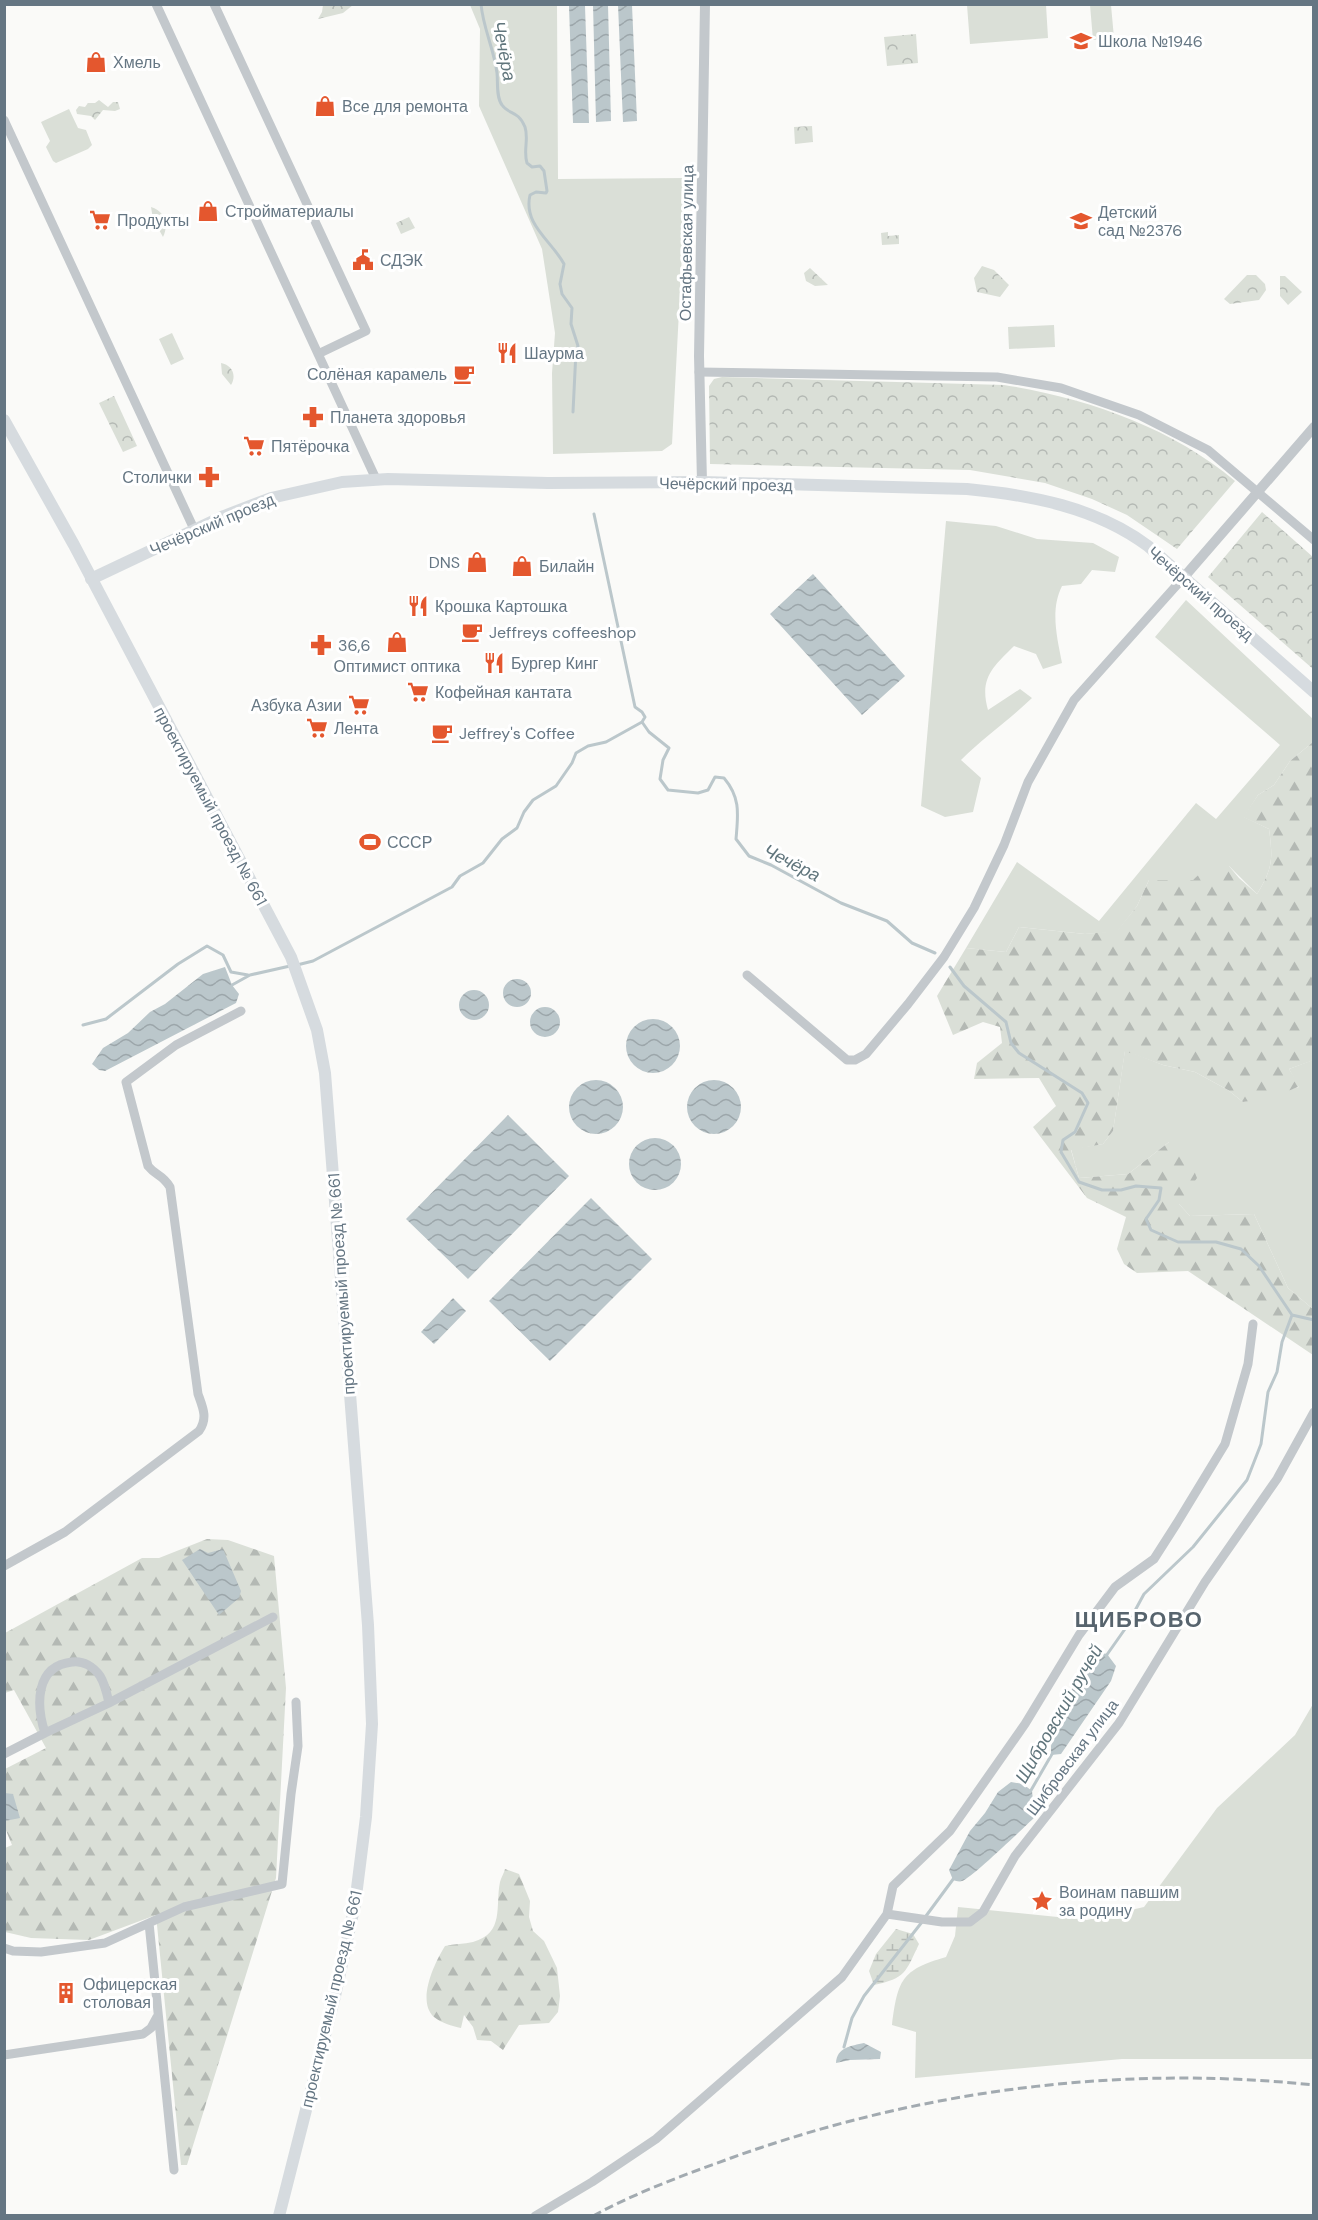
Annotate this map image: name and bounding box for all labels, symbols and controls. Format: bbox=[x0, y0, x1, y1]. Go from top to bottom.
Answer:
water label: Чечёра bbox=[486, 19, 522, 83]
school or university icon: Школа №1946 bbox=[1069, 29, 1093, 53]
place label: Школа №1946 bbox=[1098, 31, 1203, 52]
shop icon: Хмель bbox=[84, 50, 108, 74]
place label: Хмель bbox=[113, 52, 161, 73]
shop icon: Все для ремонта bbox=[313, 94, 337, 118]
place label: Все для ремонта bbox=[342, 96, 468, 117]
street label: Остафьевская улица bbox=[675, 165, 698, 321]
shop icon: Стройматериалы bbox=[196, 199, 220, 223]
place label: Стройматериалы bbox=[225, 201, 354, 222]
place label: Детский сад №2376 bbox=[1098, 202, 1182, 241]
supermarket icon: Продукты bbox=[88, 208, 112, 232]
school or university icon: Детский сад №2376 bbox=[1069, 209, 1093, 233]
place label: Продукты bbox=[117, 210, 189, 231]
public building icon: СДЭК bbox=[351, 248, 375, 272]
place label: СДЭК bbox=[380, 250, 424, 271]
restaurant icon: Шаурма bbox=[495, 341, 519, 365]
place label: Шаурма bbox=[524, 343, 584, 364]
cafe icon: Солёная карамель bbox=[452, 362, 476, 386]
place label: Солёная карамель bbox=[307, 364, 447, 385]
pharmacy icon: Планета здоровья bbox=[301, 405, 325, 429]
place label: Планета здоровья bbox=[330, 407, 466, 428]
supermarket icon: Пятёрочка bbox=[242, 434, 266, 458]
place label: Пятёрочка bbox=[271, 436, 350, 457]
pharmacy icon: Столички bbox=[197, 465, 221, 489]
place label: Столички bbox=[122, 467, 192, 488]
street label: Чечёрский проезд bbox=[659, 473, 794, 496]
street label: Чечёрский проезд bbox=[147, 488, 278, 560]
street label: Чечёрский проезд bbox=[1143, 542, 1258, 646]
shop icon: DNS bbox=[465, 550, 489, 574]
place label: DNS bbox=[429, 552, 460, 573]
shop icon: Билайн bbox=[510, 554, 534, 578]
place label: Билайн bbox=[539, 556, 594, 577]
restaurant icon: Крошка Картошка bbox=[406, 594, 430, 618]
place label: Крошка Картошка bbox=[435, 596, 567, 617]
cafe icon: Jeffreys coffeeshop bbox=[460, 620, 484, 644]
place label: Jeffreys coffeeshop bbox=[489, 622, 636, 643]
shop icon: Оптимист оптика bbox=[385, 630, 409, 654]
pharmacy icon: 36,6 bbox=[309, 633, 333, 657]
place label: 36,6 bbox=[338, 635, 370, 656]
restaurant icon: Бургер Кинг bbox=[482, 651, 506, 675]
place label: Бургер Кинг bbox=[511, 653, 598, 674]
place label: Оптимист оптика bbox=[334, 656, 461, 677]
supermarket icon: Кофейная кантата bbox=[406, 680, 430, 704]
place label: Кофейная кантата bbox=[435, 682, 572, 703]
supermarket icon: Азбука Азии bbox=[347, 693, 371, 717]
place label: Азбука Азии bbox=[251, 695, 342, 716]
street label: проектируемый проезд № 661 bbox=[149, 703, 272, 909]
supermarket icon: Лента bbox=[305, 716, 329, 740]
place label: Лента bbox=[334, 718, 378, 739]
cafe icon: Jeffrey's Coffee bbox=[430, 721, 454, 745]
place label: Jeffrey's Coffee bbox=[459, 723, 575, 744]
sports icon: СССР bbox=[358, 830, 382, 854]
place label: СССР bbox=[387, 832, 432, 853]
water label: Чечёра bbox=[760, 839, 824, 887]
street label: проектируемый проезд № 661 bbox=[323, 1172, 360, 1395]
district label: ЩИБРОВО bbox=[1075, 1605, 1203, 1634]
water label: Щибровский ручей bbox=[1010, 1640, 1108, 1788]
street label: Щибровская улица bbox=[1022, 1695, 1123, 1820]
place label: Воинам павшим за родину bbox=[1059, 1882, 1179, 1921]
street label: проектируемый проезд № 661 bbox=[296, 1889, 367, 2110]
place icon: Воинам павшим за родину bbox=[1030, 1889, 1054, 1913]
place label: Офицерская столовая bbox=[83, 1974, 177, 2013]
building icon: Офицерская столовая bbox=[54, 1981, 78, 2005]

